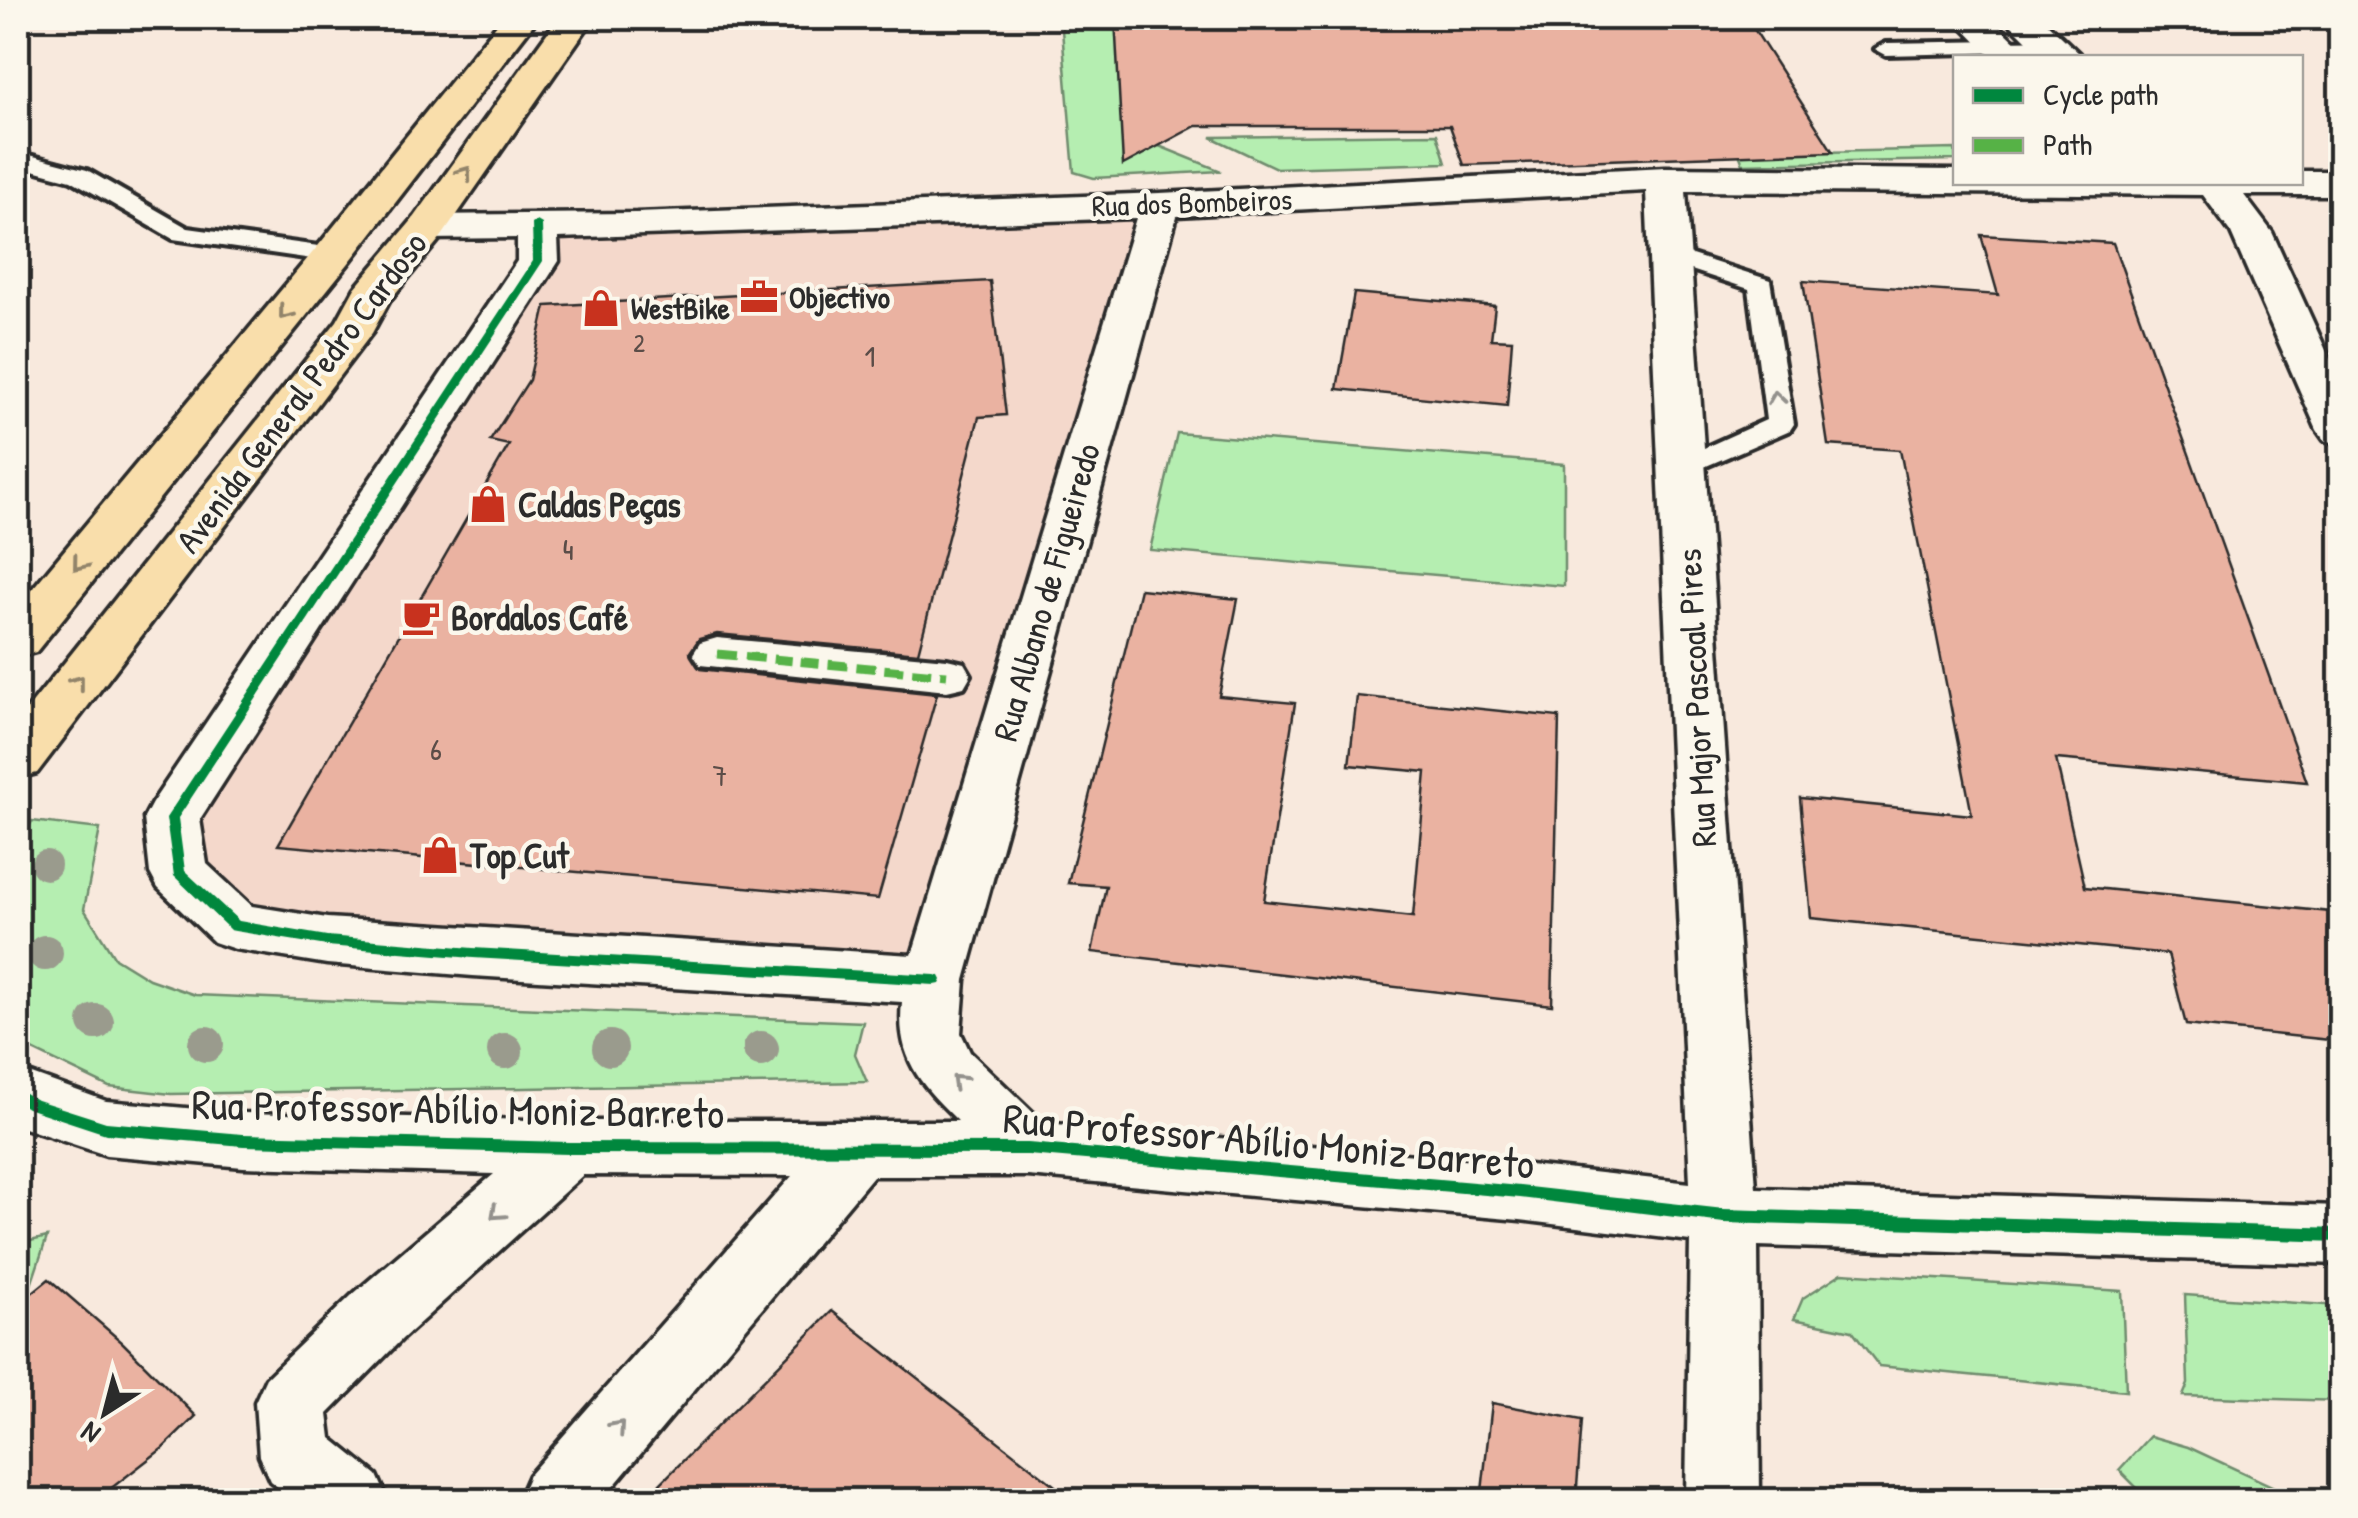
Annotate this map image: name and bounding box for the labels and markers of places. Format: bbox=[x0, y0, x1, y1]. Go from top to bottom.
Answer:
office icon: Objectivo bbox=[738, 276, 780, 318]
place label: Objectivo bbox=[789, 277, 890, 317]
shop icon: WestBike bbox=[580, 287, 622, 329]
place label: WestBike bbox=[631, 288, 730, 328]
place label: Caldas Peças bbox=[518, 481, 681, 528]
shop icon: Caldas Peças bbox=[467, 483, 509, 525]
place label: Bordalos Café bbox=[451, 594, 628, 641]
cafe icon: Bordalos Café bbox=[400, 596, 442, 638]
place label: Top Cut bbox=[469, 832, 570, 880]
shop icon: Top Cut bbox=[419, 834, 461, 876]

